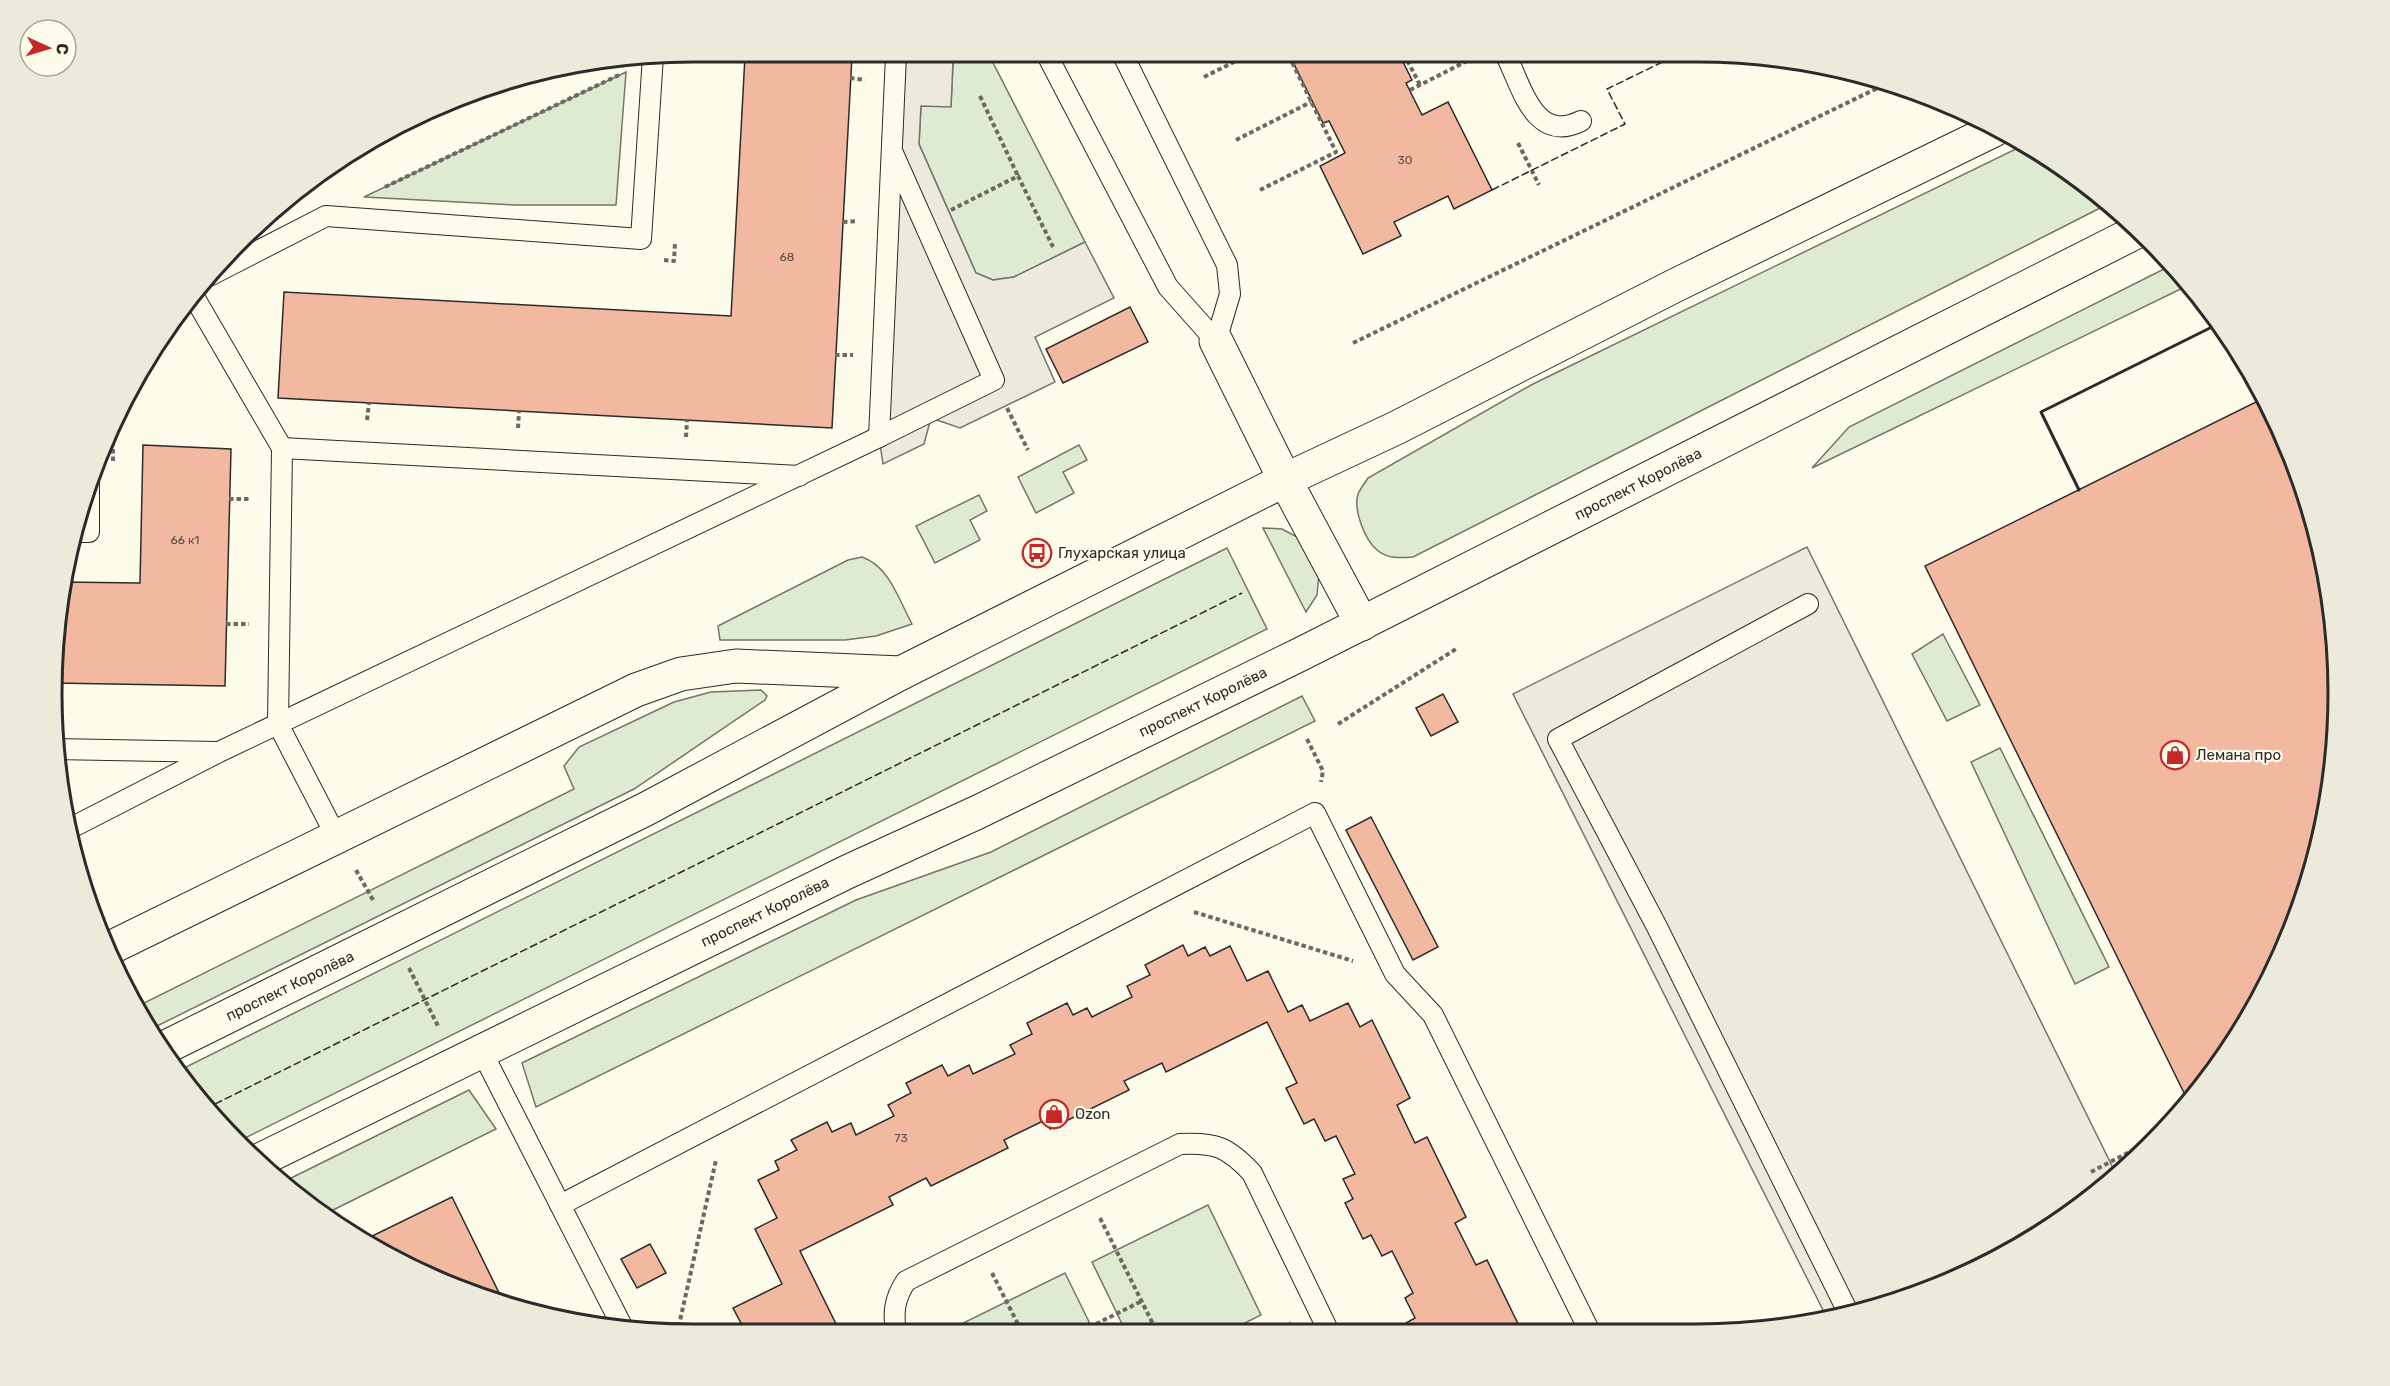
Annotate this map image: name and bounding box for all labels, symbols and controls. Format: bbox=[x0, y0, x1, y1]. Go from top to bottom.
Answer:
north arrow bbox=[18, 18, 78, 78]
text: С bbox=[53, 43, 72, 55]
house number: 30 bbox=[1398, 153, 1412, 167]
house number: 68 bbox=[780, 250, 794, 264]
street label: проспект Королёва bbox=[1571, 444, 1705, 524]
house number: 66 к1 bbox=[171, 533, 199, 547]
bus stop icon: Глухарская улица bbox=[1021, 537, 1053, 569]
place label: Глухарская улица bbox=[1058, 544, 1186, 562]
street label: проспект Королёва bbox=[1136, 663, 1270, 741]
shop icon: Лемана про bbox=[2159, 739, 2191, 771]
place label: Лемана про bbox=[2196, 746, 2281, 764]
street label: проспект Королёва bbox=[698, 873, 832, 951]
street label: проспект Королёва bbox=[223, 947, 357, 1025]
shop icon: Ozon bbox=[1038, 1098, 1070, 1130]
place label: Ozon bbox=[1075, 1105, 1110, 1123]
house number: 73 bbox=[894, 1131, 908, 1145]

